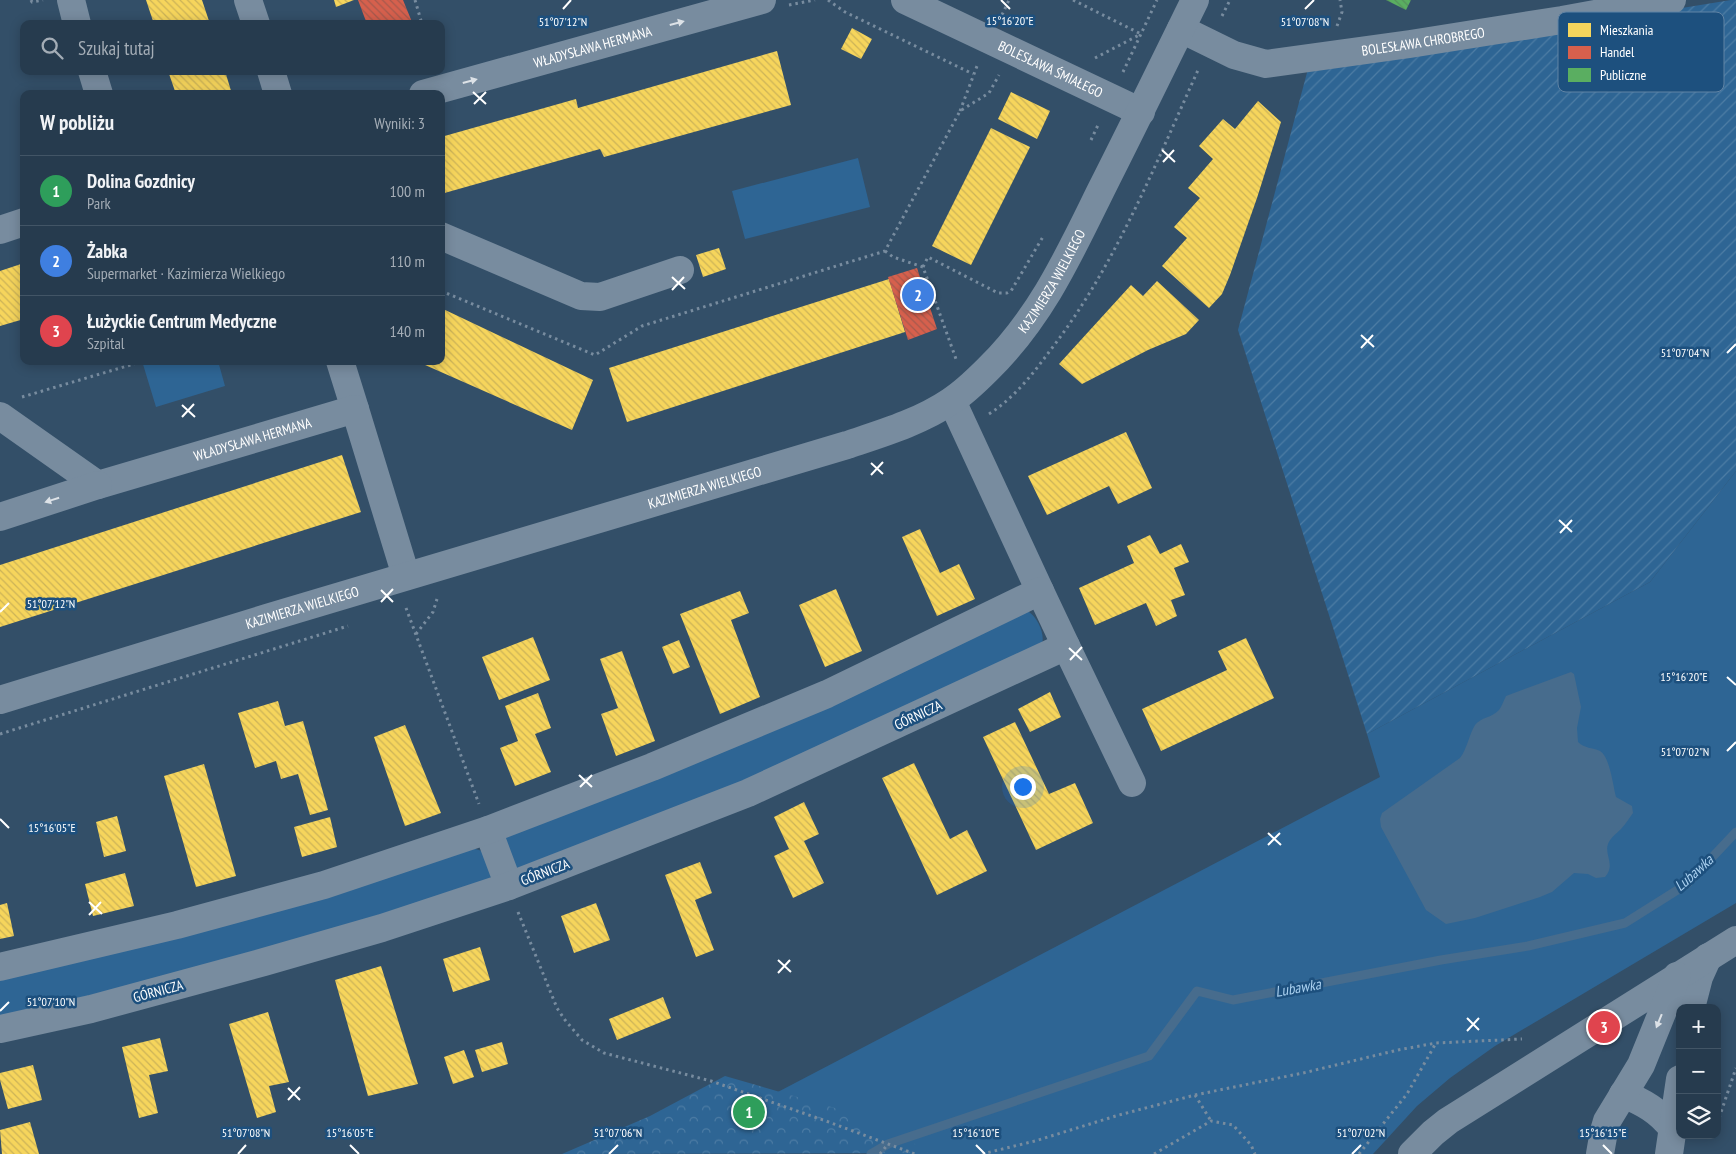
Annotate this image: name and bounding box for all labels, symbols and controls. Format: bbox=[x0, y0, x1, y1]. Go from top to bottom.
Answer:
legend bbox=[1558, 12, 1724, 92]
text: 15°16'20"E bbox=[986, 13, 1034, 28]
text: 51°07'12"N bbox=[539, 14, 587, 29]
text: 51°07'08"N bbox=[1281, 14, 1329, 29]
one-way arrow bbox=[669, 19, 684, 27]
search box bbox=[20, 20, 445, 75]
text: Mieszkania bbox=[1600, 21, 1653, 39]
street label: WŁADYSŁAWA HERMANA bbox=[532, 22, 654, 72]
street label: BOLESŁAWA CHROBREGO bbox=[1360, 23, 1486, 60]
icon: search bbox=[38, 34, 66, 62]
text: Szukaj tutaj bbox=[78, 36, 155, 60]
street label: BOLESŁAWA ŚMIAŁEGO bbox=[995, 36, 1106, 102]
text: Handel bbox=[1600, 43, 1635, 61]
text: Publiczne bbox=[1600, 66, 1646, 84]
one-way arrow bbox=[462, 76, 477, 84]
text: W pobliżu bbox=[40, 109, 114, 136]
text: Wyniki: 3 bbox=[374, 113, 425, 133]
text: Dolina Gozdnicy bbox=[87, 169, 195, 193]
text: 1 bbox=[52, 181, 60, 201]
text: 100 m bbox=[390, 181, 425, 201]
text: Park bbox=[87, 193, 111, 213]
street label: KAZIMIERZA WIELKIEGO bbox=[1014, 226, 1089, 337]
text: Żabka bbox=[87, 239, 127, 263]
text: 2 bbox=[52, 251, 60, 271]
text: 110 m bbox=[390, 251, 425, 271]
text: Supermarket · Kazimierza Wielkiego bbox=[87, 263, 285, 283]
pin: 2 bbox=[902, 276, 934, 314]
text: Łużyckie Centrum Medyczne bbox=[87, 309, 277, 333]
text: 3 bbox=[52, 321, 60, 341]
text: 140 m bbox=[390, 321, 425, 341]
text: Szpital bbox=[87, 333, 125, 353]
text: 51°07'04"N bbox=[1661, 345, 1709, 360]
street label: WŁADYSŁAWA HERMANA bbox=[192, 413, 314, 465]
street label: KAZIMIERZA WIELKIEGO bbox=[646, 462, 764, 513]
one-way arrow bbox=[44, 496, 59, 504]
street label: KAZIMIERZA WIELKIEGO bbox=[243, 582, 361, 633]
text: 51°07'12"N bbox=[27, 596, 75, 611]
text: 15°16'20"E bbox=[1660, 669, 1708, 684]
street label: GÓRNICZA bbox=[891, 696, 945, 734]
text: 51°07'02"N bbox=[1661, 744, 1709, 759]
your location bbox=[1010, 774, 1036, 800]
text: 15°16'05"E bbox=[28, 820, 76, 835]
water label: Lubawka bbox=[1670, 850, 1718, 895]
street label: GÓRNICZA bbox=[518, 854, 572, 889]
water label: Lubawka bbox=[1274, 974, 1323, 1001]
street label: GÓRNICZA bbox=[131, 976, 185, 1006]
text: 51°07'10"N bbox=[27, 994, 75, 1009]
map controls bbox=[1676, 1004, 1721, 1139]
button: + bbox=[1676, 1004, 1721, 1049]
pin: 3 bbox=[1588, 1008, 1620, 1046]
one-way arrow bbox=[1655, 1014, 1663, 1029]
button: − bbox=[1676, 1049, 1721, 1094]
pin: 1 bbox=[733, 1093, 765, 1131]
button: layers bbox=[1676, 1094, 1721, 1139]
text: 51°07'08"N bbox=[222, 1125, 270, 1140]
text: 15°16'05"E bbox=[326, 1125, 374, 1140]
text: 51°07'06"N bbox=[594, 1125, 642, 1140]
text: 15°16'10"E bbox=[952, 1125, 1000, 1140]
text: 51°07'02"N bbox=[1337, 1125, 1385, 1140]
text: 15°16'15"E bbox=[1579, 1125, 1627, 1140]

